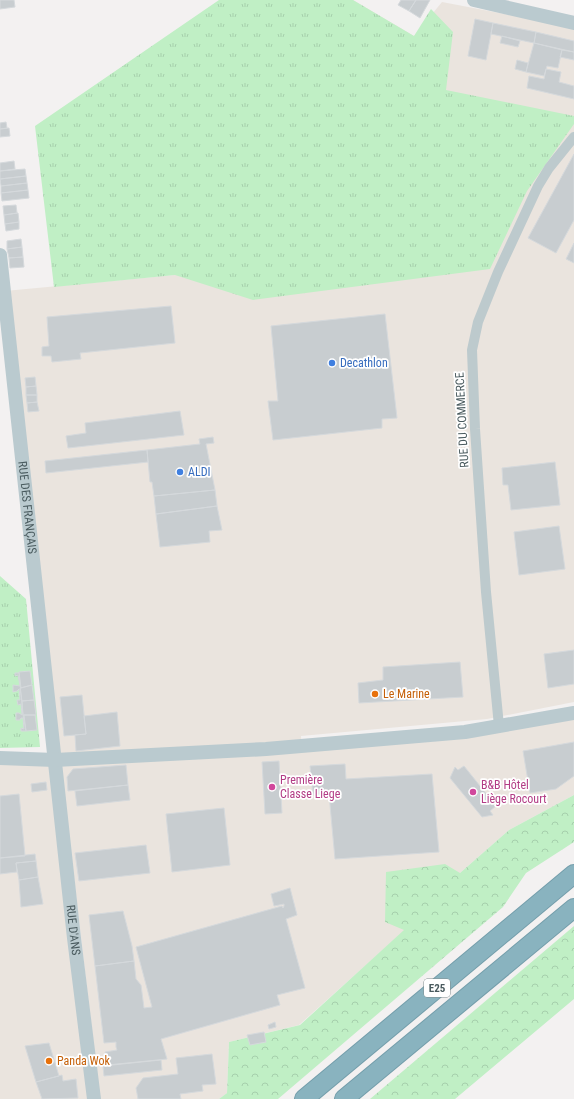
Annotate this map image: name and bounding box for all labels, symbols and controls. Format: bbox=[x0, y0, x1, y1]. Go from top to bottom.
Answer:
place label: Decathlon bbox=[340, 356, 388, 370]
marker: Decathlon bbox=[327, 358, 337, 368]
street label: RUE DU COMMERCE bbox=[453, 372, 471, 468]
street label: RUE DES FRANÇAIS bbox=[15, 460, 39, 555]
place label: ALDI bbox=[188, 465, 210, 479]
marker: ALDI bbox=[175, 467, 185, 477]
place label: Le Marine bbox=[383, 687, 430, 701]
marker: Le Marine bbox=[370, 689, 380, 699]
place label: Première Classe Liege bbox=[280, 773, 341, 801]
place label: B&B Hôtel Liège Rocourt bbox=[481, 778, 547, 806]
marker: Première Classe Liege bbox=[267, 782, 277, 792]
marker: B&B Hôtel Liège Rocourt bbox=[468, 787, 478, 797]
street label: RUE D'ANS bbox=[63, 904, 83, 956]
road number: E25 bbox=[424, 979, 450, 997]
place label: Panda Wok bbox=[57, 1054, 111, 1068]
marker: Panda Wok bbox=[44, 1056, 54, 1066]

